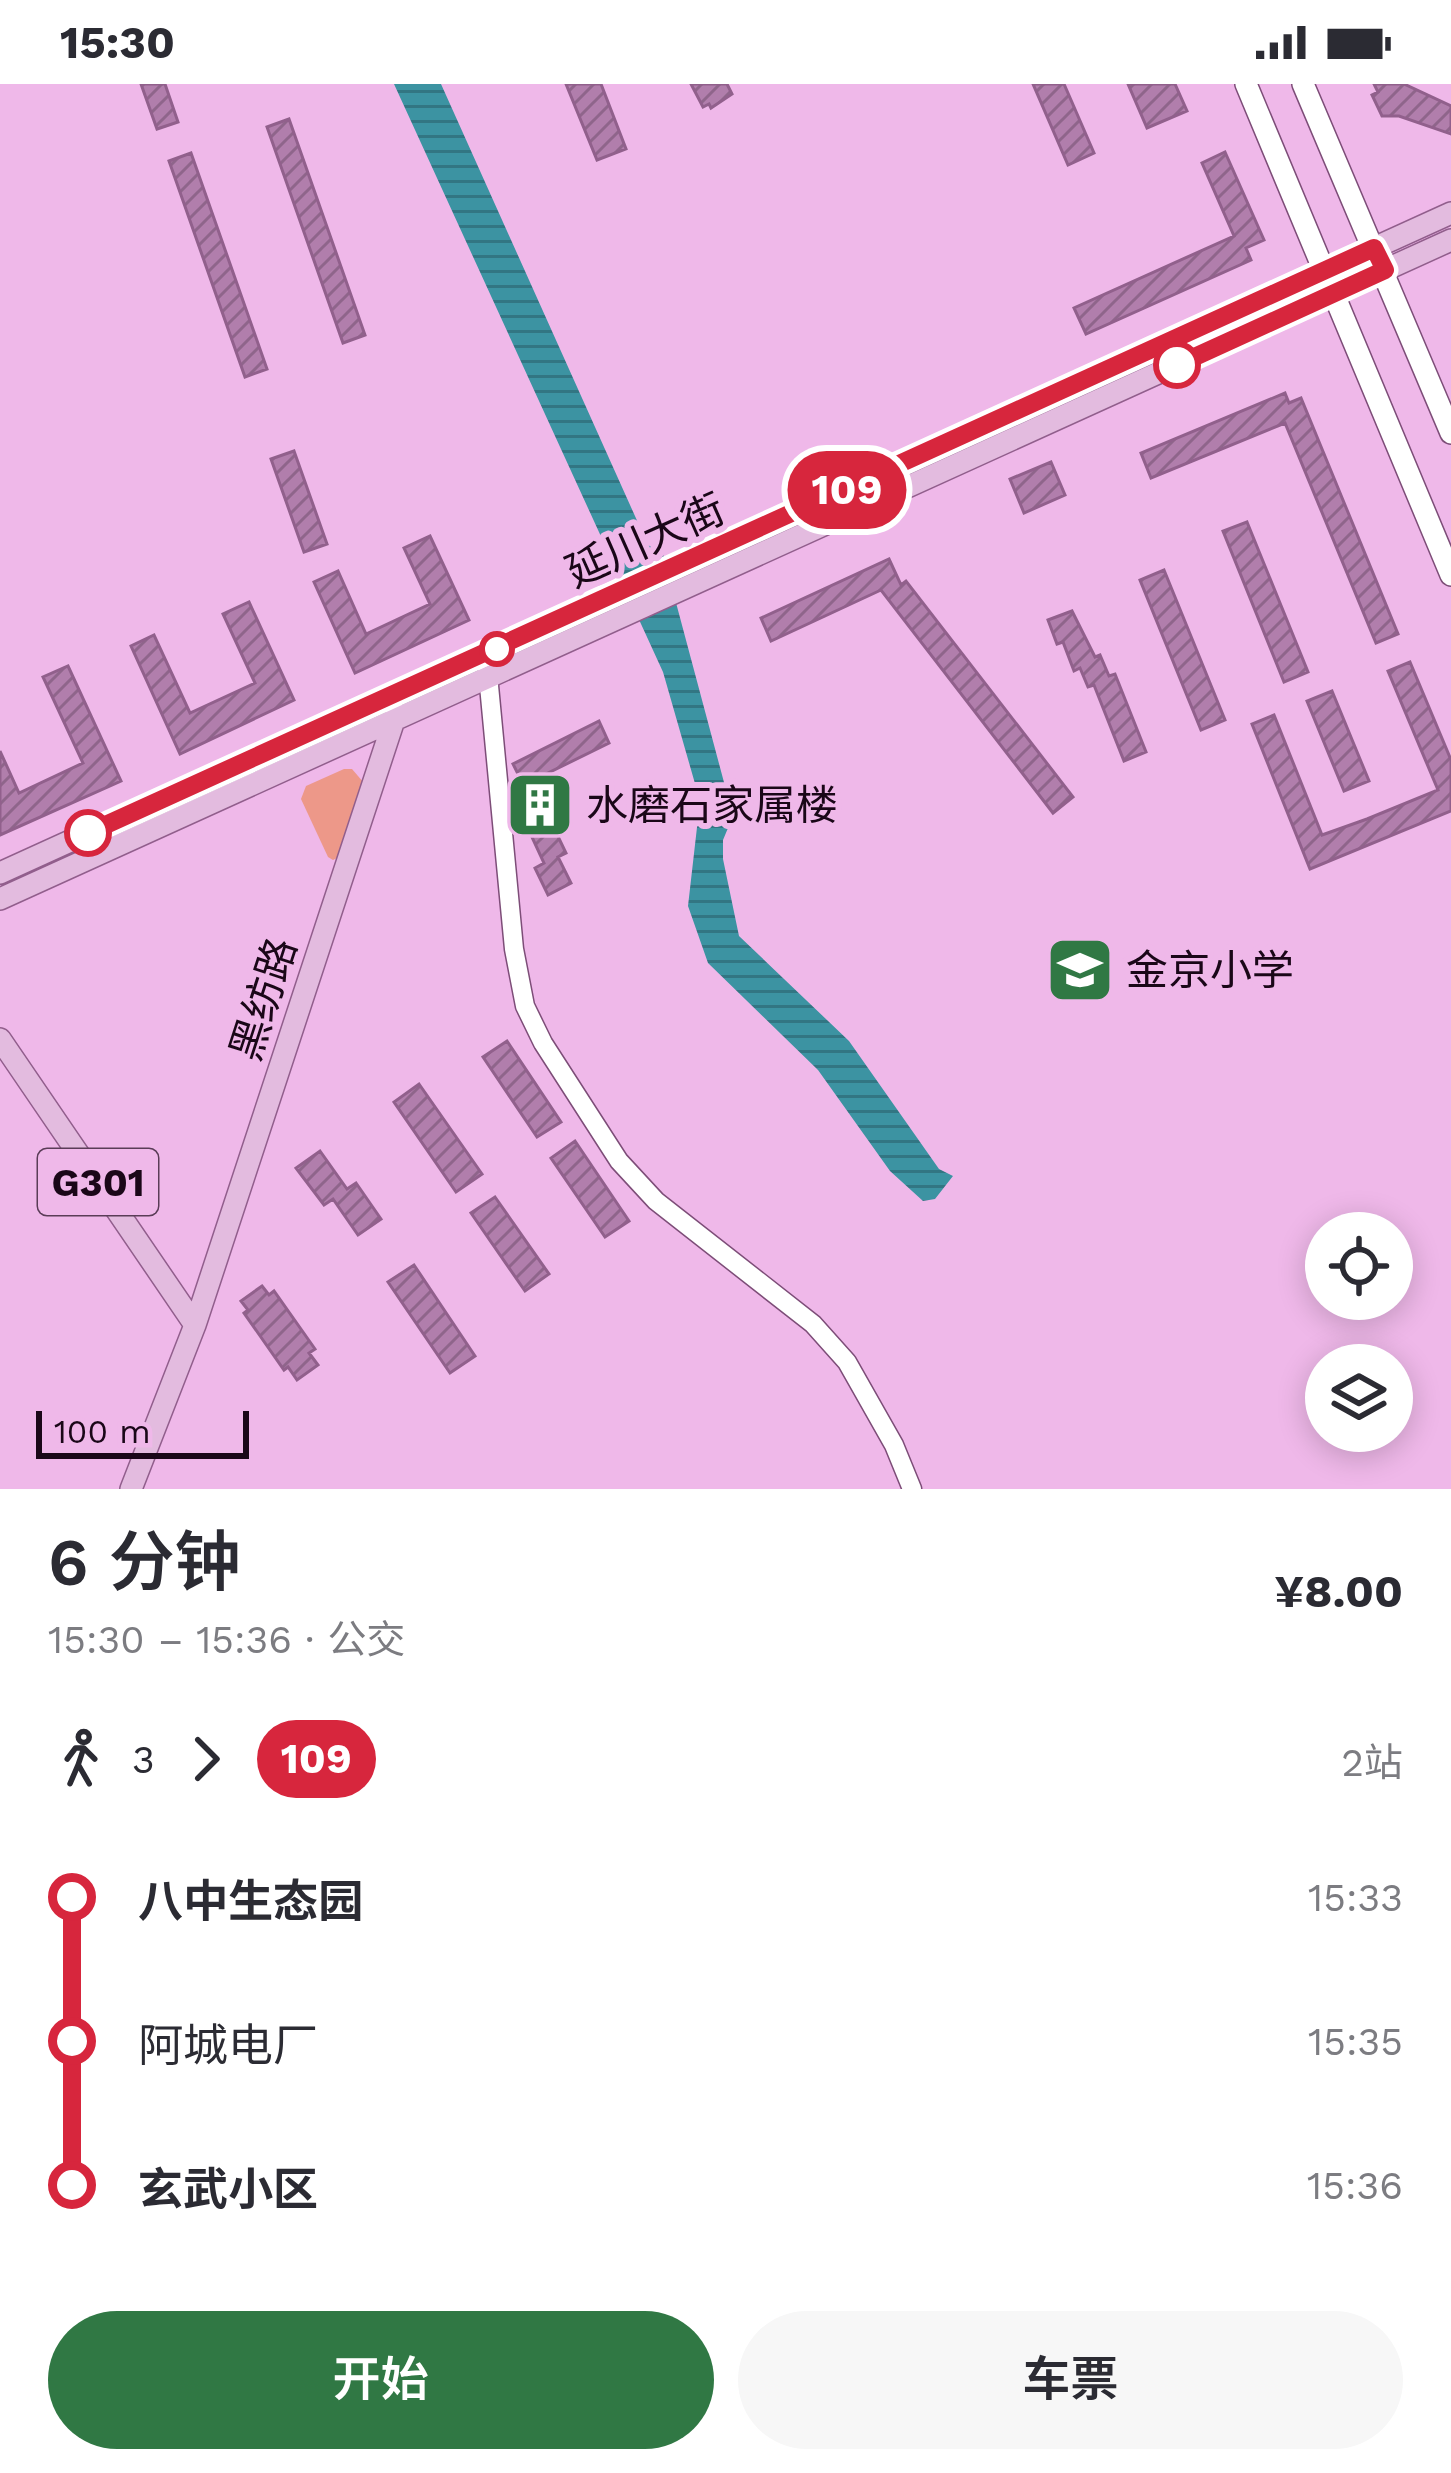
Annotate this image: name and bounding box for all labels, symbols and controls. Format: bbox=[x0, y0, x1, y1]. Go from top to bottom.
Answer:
text: 15:30 bbox=[60, 16, 175, 69]
unlabelled marker bbox=[1155, 343, 1199, 387]
line badge: 109 bbox=[778, 451, 916, 529]
text: 109 bbox=[811, 465, 883, 514]
street label: 延川大街 bbox=[558, 484, 732, 597]
unlabelled marker bbox=[481, 633, 513, 665]
building icon: 水磨石家属楼 bbox=[505, 770, 575, 840]
place label: 水磨石家属楼 bbox=[586, 781, 838, 830]
unlabelled marker bbox=[66, 811, 110, 855]
street label: 黑纺路 bbox=[221, 932, 306, 1067]
school or university icon: 金京小学 bbox=[1045, 935, 1115, 1005]
place label: 金京小学 bbox=[1126, 946, 1294, 995]
road number: G301 bbox=[38, 1149, 158, 1215]
map controls bbox=[1305, 1212, 1413, 1452]
button: locate bbox=[1305, 1212, 1413, 1320]
button: layers bbox=[1305, 1344, 1413, 1452]
scale bar bbox=[36, 1405, 249, 1458]
text: 100 m bbox=[54, 1412, 151, 1451]
text: 6 分钟 bbox=[48, 1524, 241, 1601]
text: ¥8.00 bbox=[1274, 1565, 1403, 1618]
text: 15:30 – 15:36 · 公交 bbox=[48, 1617, 405, 1662]
icon: walk bbox=[48, 1726, 114, 1792]
icon: forward bbox=[173, 1726, 239, 1792]
text: 109 bbox=[281, 1734, 352, 1783]
text: 3 bbox=[132, 1737, 155, 1782]
text: 2站 bbox=[1341, 1740, 1403, 1785]
text: 八中生态园 bbox=[138, 1875, 363, 1928]
text: 15:33 bbox=[1308, 1875, 1403, 1920]
text: 阿城电厂 bbox=[138, 2019, 318, 2072]
text: 15:35 bbox=[1308, 2019, 1403, 2064]
text: 玄武小区 bbox=[138, 2163, 318, 2216]
text: 15:36 bbox=[1307, 2163, 1403, 2208]
button: 开始 bbox=[48, 2311, 714, 2449]
button: 车票 bbox=[738, 2311, 1403, 2449]

